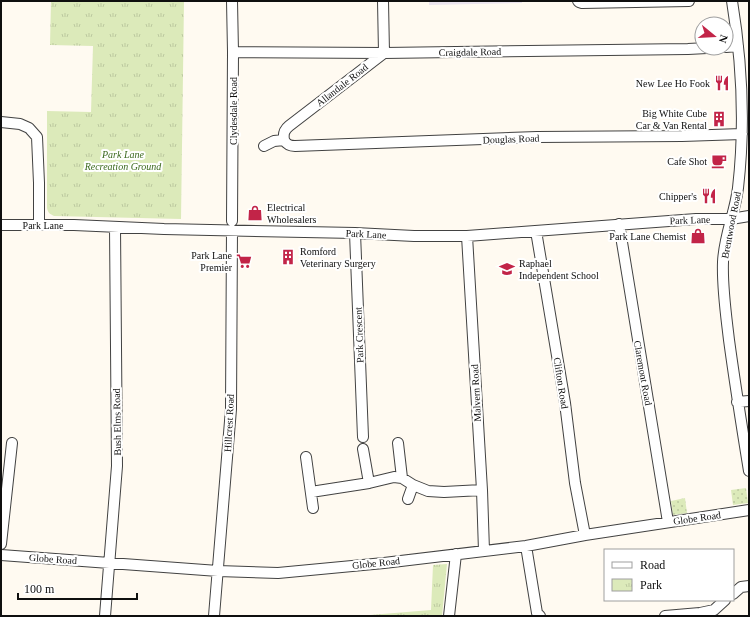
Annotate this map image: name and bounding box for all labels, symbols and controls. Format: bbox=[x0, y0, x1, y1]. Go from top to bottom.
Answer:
north arrow bbox=[694, 16, 734, 56]
text: N bbox=[717, 33, 730, 45]
street label: Craigdale Road bbox=[439, 46, 501, 58]
street label: Allandale Road bbox=[314, 61, 370, 109]
restaurant icon: New Lee Ho Fook bbox=[713, 74, 731, 92]
street label: Clydesdale Road bbox=[228, 77, 239, 145]
place label: New Lee Ho Fook bbox=[636, 78, 710, 89]
place label: Big White Cube Car & Van Rental bbox=[636, 108, 708, 131]
building icon: Big White Cube Car & Van Rental bbox=[710, 110, 728, 128]
street label: Douglas Road bbox=[482, 133, 540, 145]
park label: Park Lane Recreation Ground bbox=[84, 149, 162, 172]
cafe icon: Cafe Shot bbox=[710, 152, 728, 170]
place label: Cafe Shot bbox=[667, 156, 707, 167]
restaurant icon: Chipper's bbox=[700, 187, 718, 205]
place label: Chipper's bbox=[659, 191, 697, 202]
street label: Brentwood Road bbox=[719, 191, 743, 259]
place label: Electrical Wholesalers bbox=[267, 202, 317, 225]
shop icon: Electrical Wholesalers bbox=[246, 204, 264, 222]
street label: Park Lane bbox=[669, 214, 711, 226]
street label: Park Lane bbox=[23, 220, 64, 231]
street label: Park Lane bbox=[345, 227, 387, 241]
shop icon: Park Lane Chemist bbox=[689, 227, 707, 245]
place label: Park Lane Chemist bbox=[609, 231, 686, 242]
place label: Romford Veterinary Surgery bbox=[300, 246, 376, 269]
building icon: Romford Veterinary Surgery bbox=[279, 248, 297, 266]
place label: Park Lane Premier bbox=[191, 250, 233, 273]
supermarket icon: Park Lane Premier bbox=[235, 252, 253, 270]
place label: Raphael Independent School bbox=[519, 258, 599, 281]
school or university icon: Raphael Independent School bbox=[498, 260, 516, 278]
street label: Park Crescent bbox=[353, 307, 365, 363]
street label: Claremont Road bbox=[632, 340, 654, 406]
street label: Clifton Road bbox=[552, 356, 570, 410]
street label: Malvern Road bbox=[469, 364, 483, 422]
street label: Bush Elms Road bbox=[111, 388, 123, 456]
street label: Hillcrest Road bbox=[222, 394, 236, 452]
street label: Globe Road bbox=[672, 509, 722, 527]
legend bbox=[604, 549, 734, 601]
street label: Globe Road bbox=[29, 552, 77, 566]
street label: Globe Road bbox=[352, 555, 400, 571]
text: Road bbox=[640, 558, 665, 572]
scale bar bbox=[18, 575, 137, 601]
text: Park bbox=[640, 578, 662, 592]
text: 100 m bbox=[24, 582, 55, 596]

